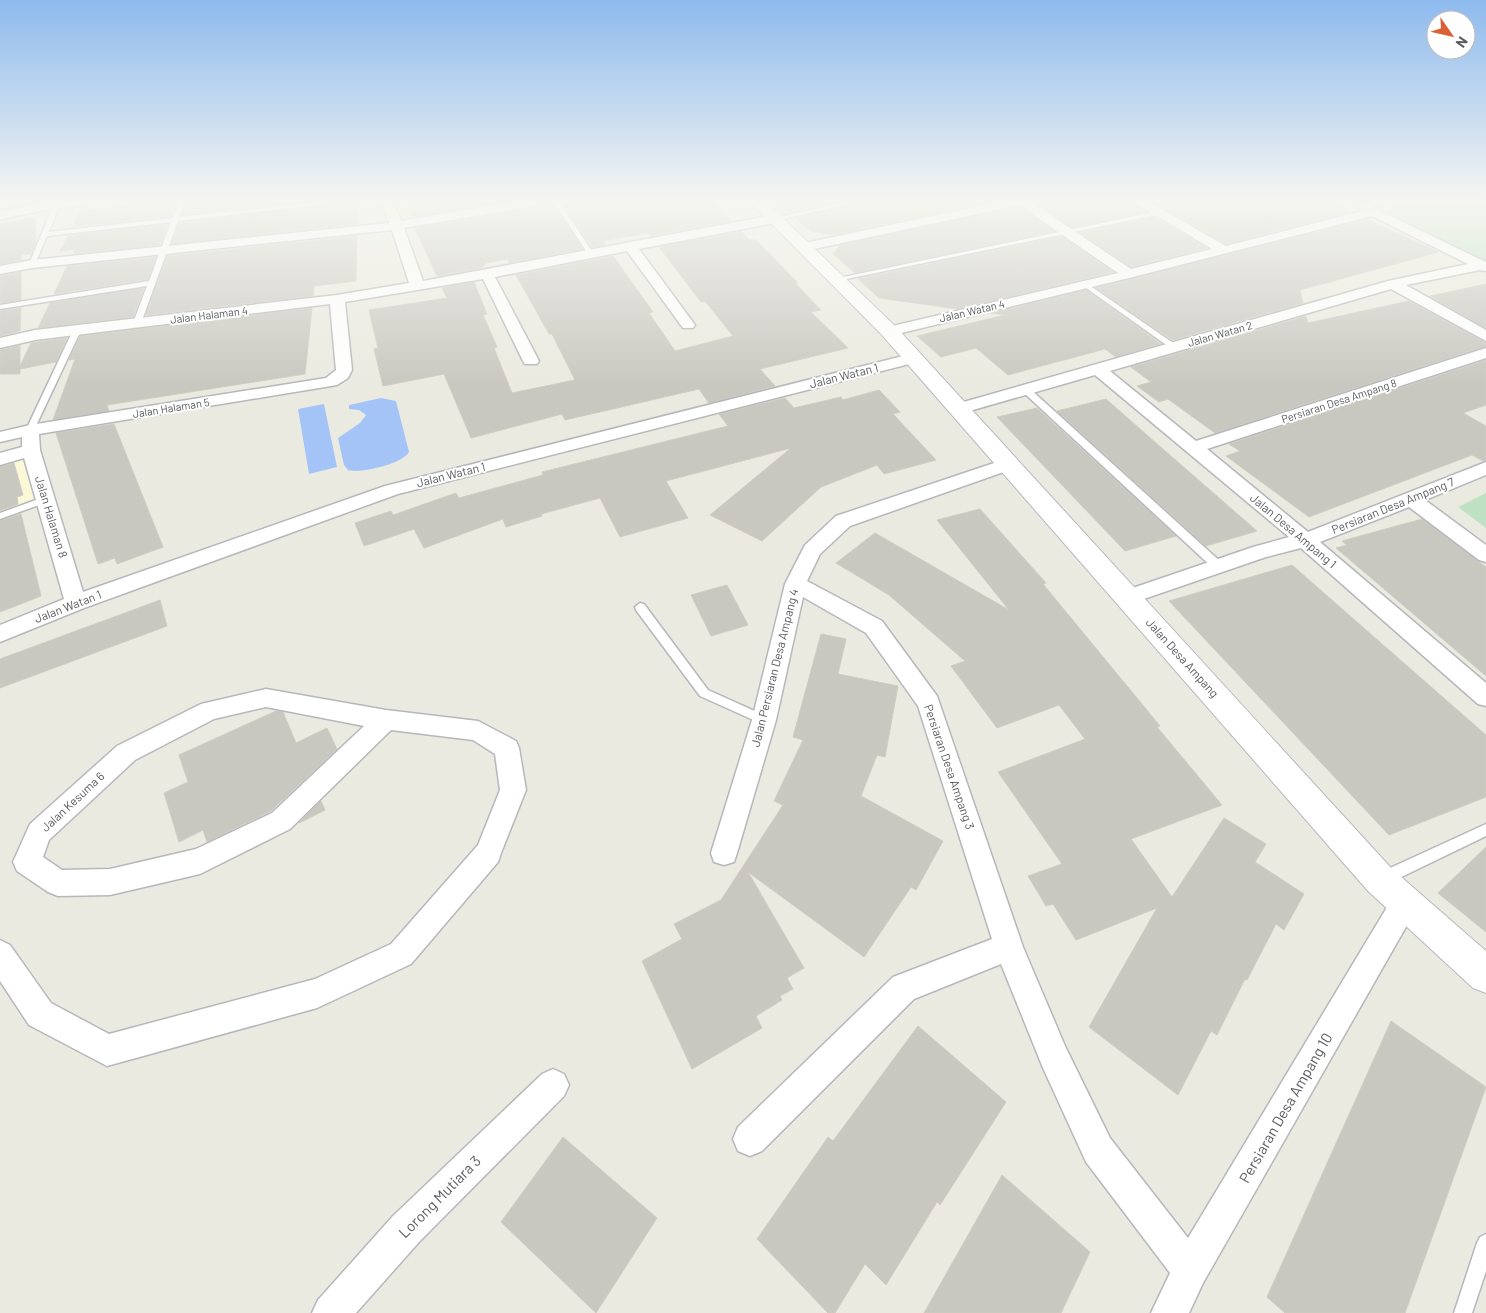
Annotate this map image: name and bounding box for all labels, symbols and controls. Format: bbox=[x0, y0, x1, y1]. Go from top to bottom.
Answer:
north arrow bbox=[1426, 10, 1476, 60]
text: N bbox=[1453, 34, 1472, 51]
street label: Jalan Watan 4 bbox=[938, 297, 1006, 324]
street label: Jalan Halaman 4 bbox=[169, 303, 249, 326]
street label: Jalan Watan 2 bbox=[1186, 318, 1254, 349]
street label: Jalan Watan 1 bbox=[808, 360, 880, 390]
street label: Persiaran Desa Ampang 8 bbox=[1280, 376, 1398, 425]
street label: Jalan Halaman 5 bbox=[132, 395, 211, 420]
street label: Jalan Watan 1 bbox=[415, 459, 487, 489]
street label: Jalan Halaman 8 bbox=[33, 474, 71, 559]
street label: Persiaran Desa Ampang 7 bbox=[1329, 474, 1456, 536]
street label: Jalan Desa Ampang 1 bbox=[1248, 490, 1340, 570]
street label: Jalan Watan 1 bbox=[32, 587, 103, 625]
street label: Jalan Persiaran Desa Ampang 4 bbox=[748, 587, 800, 748]
street label: Jalan Desa Ampang bbox=[1144, 615, 1222, 700]
street label: Persiaran Desa Ampang 3 bbox=[922, 702, 978, 831]
street label: Jalan Kesuma 6 bbox=[38, 768, 107, 834]
street label: Persiaran Desa Ampang 10 bbox=[1235, 1029, 1335, 1186]
street label: Lorong Mutiara 3 bbox=[394, 1151, 484, 1241]

